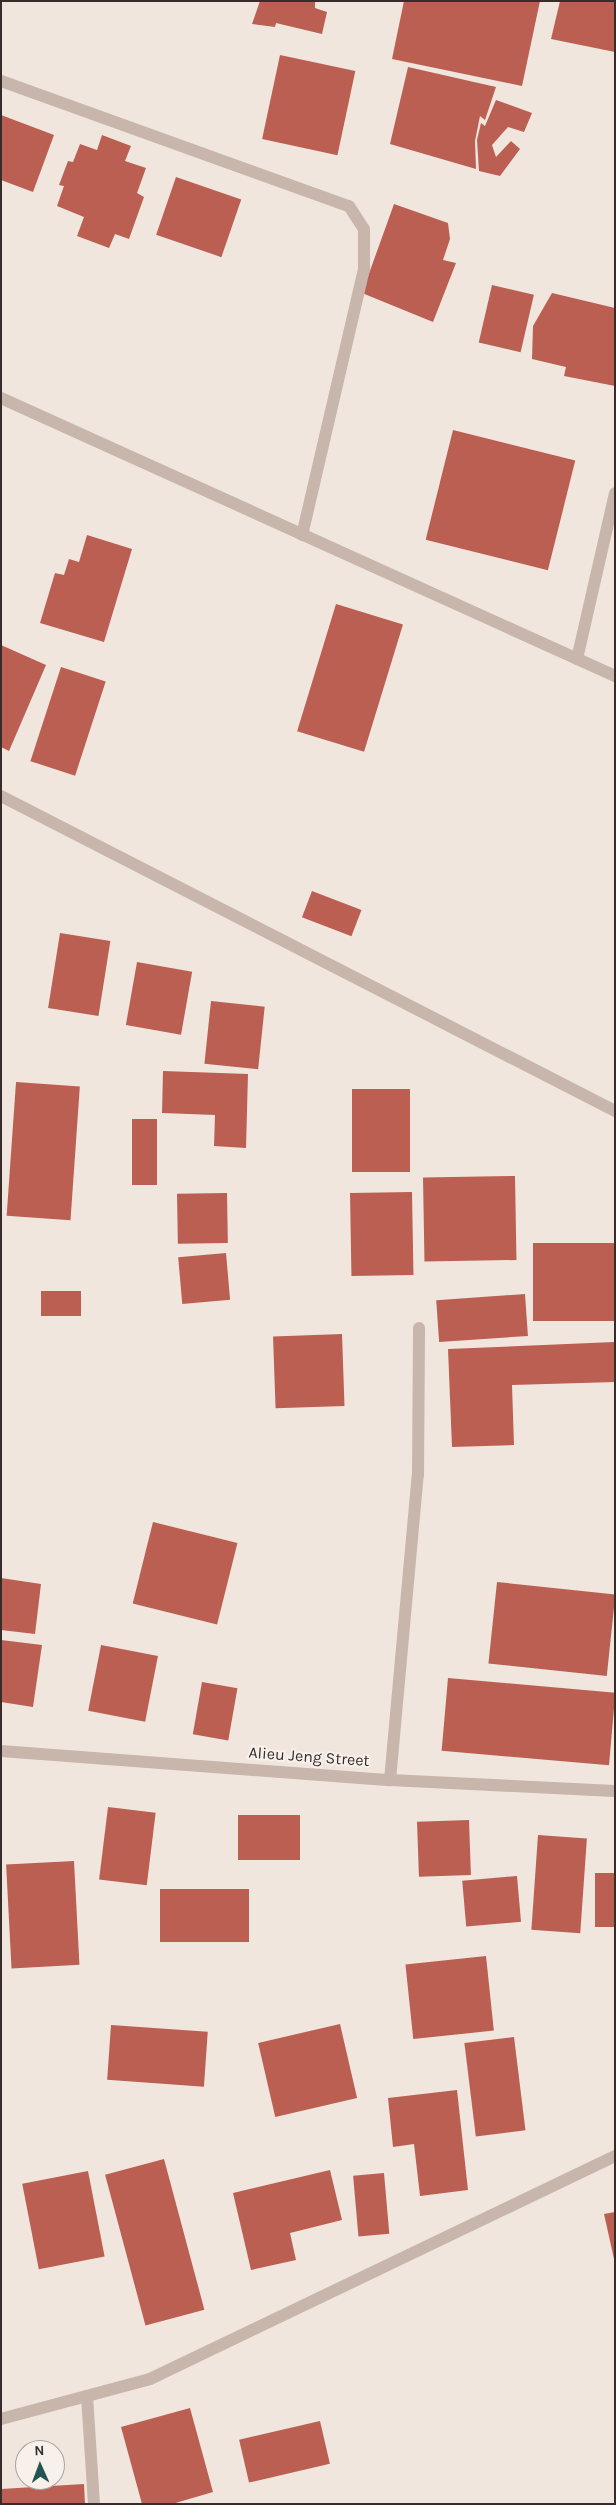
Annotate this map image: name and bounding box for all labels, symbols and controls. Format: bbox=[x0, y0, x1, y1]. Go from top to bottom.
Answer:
street label: Alieu Jeng Street bbox=[248, 1743, 370, 1771]
north arrow bbox=[15, 2440, 65, 2490]
text: N bbox=[34, 2442, 45, 2459]

